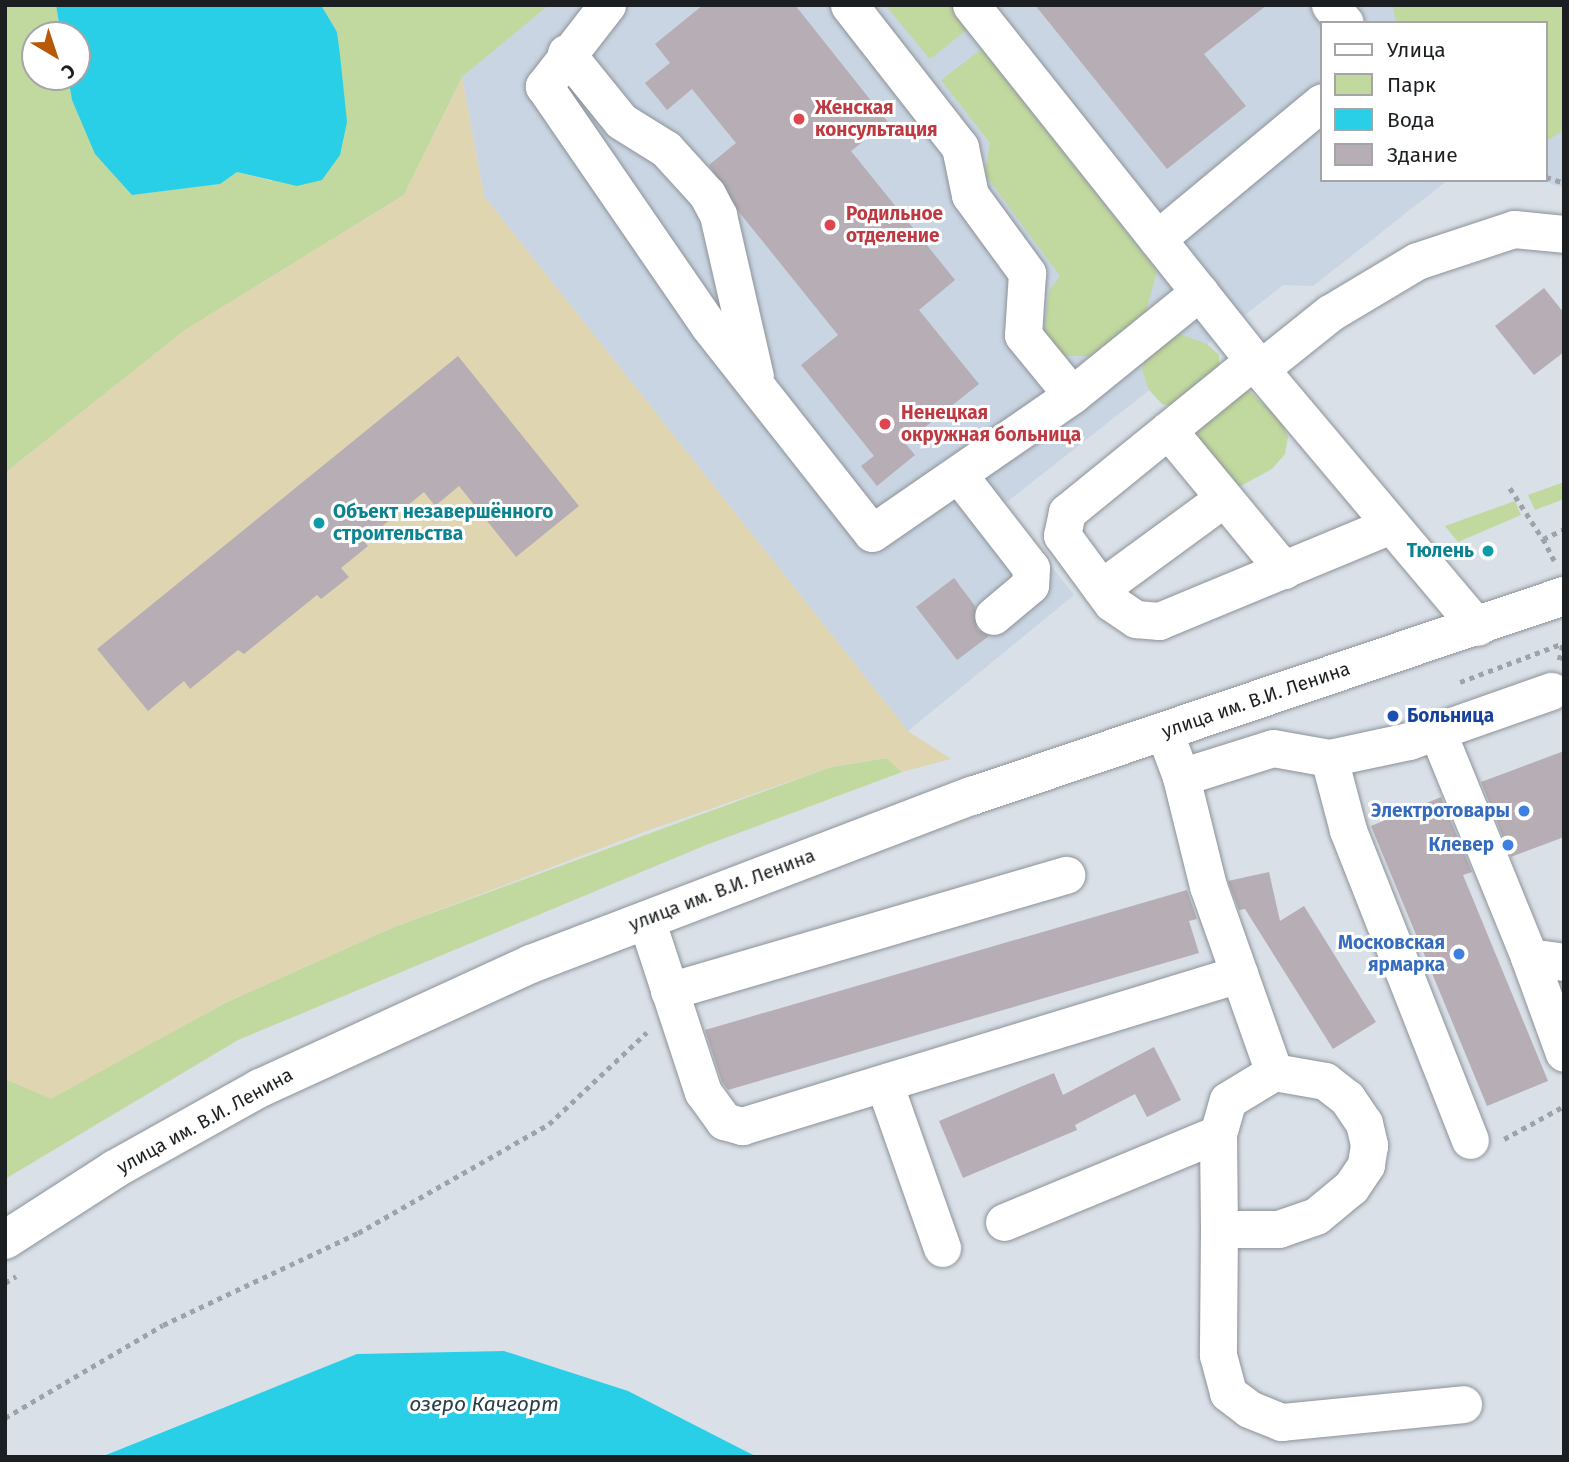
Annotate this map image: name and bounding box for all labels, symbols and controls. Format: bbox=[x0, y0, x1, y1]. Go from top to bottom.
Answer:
north arrow bbox=[21, 21, 91, 91]
legend bbox=[1320, 21, 1548, 182]
text: Улица bbox=[1387, 37, 1446, 63]
text: С bbox=[57, 59, 80, 84]
text: Парк bbox=[1387, 72, 1436, 98]
place label: Женская консультация bbox=[815, 97, 938, 141]
text: Вода bbox=[1387, 107, 1435, 133]
marker: Женская консультация bbox=[789, 109, 809, 129]
text: Здание bbox=[1387, 142, 1458, 168]
place label: Родильное отделение bbox=[846, 203, 943, 247]
marker: Родильное отделение bbox=[820, 215, 840, 235]
place label: Ненецкая окружная больница bbox=[901, 402, 1081, 446]
marker: Ненецкая окружная больница bbox=[875, 414, 895, 434]
place label: Объект незавершённого строительства bbox=[333, 501, 553, 545]
marker: Объект незавершённого строительства bbox=[311, 515, 327, 531]
place label: Тюлень bbox=[1407, 540, 1474, 562]
marker: Тюлень bbox=[1480, 543, 1496, 559]
street label: улица им. В.И. Ленина bbox=[1159, 657, 1353, 743]
place label: Больница bbox=[1407, 705, 1494, 727]
marker: Больница bbox=[1385, 708, 1401, 724]
place label: Электротовары bbox=[1371, 800, 1510, 822]
marker: Электротовары bbox=[1516, 803, 1532, 819]
place label: Клевер bbox=[1429, 834, 1494, 856]
marker: Клевер bbox=[1500, 837, 1516, 853]
street label: улица им. В.И. Ленина bbox=[626, 844, 818, 936]
place label: Московская ярмарка bbox=[1338, 932, 1445, 976]
marker: Московская ярмарка bbox=[1451, 946, 1467, 962]
street label: улица им. В.И. Ленина bbox=[113, 1063, 297, 1179]
water label: озеро Качгорт bbox=[409, 1391, 559, 1417]

